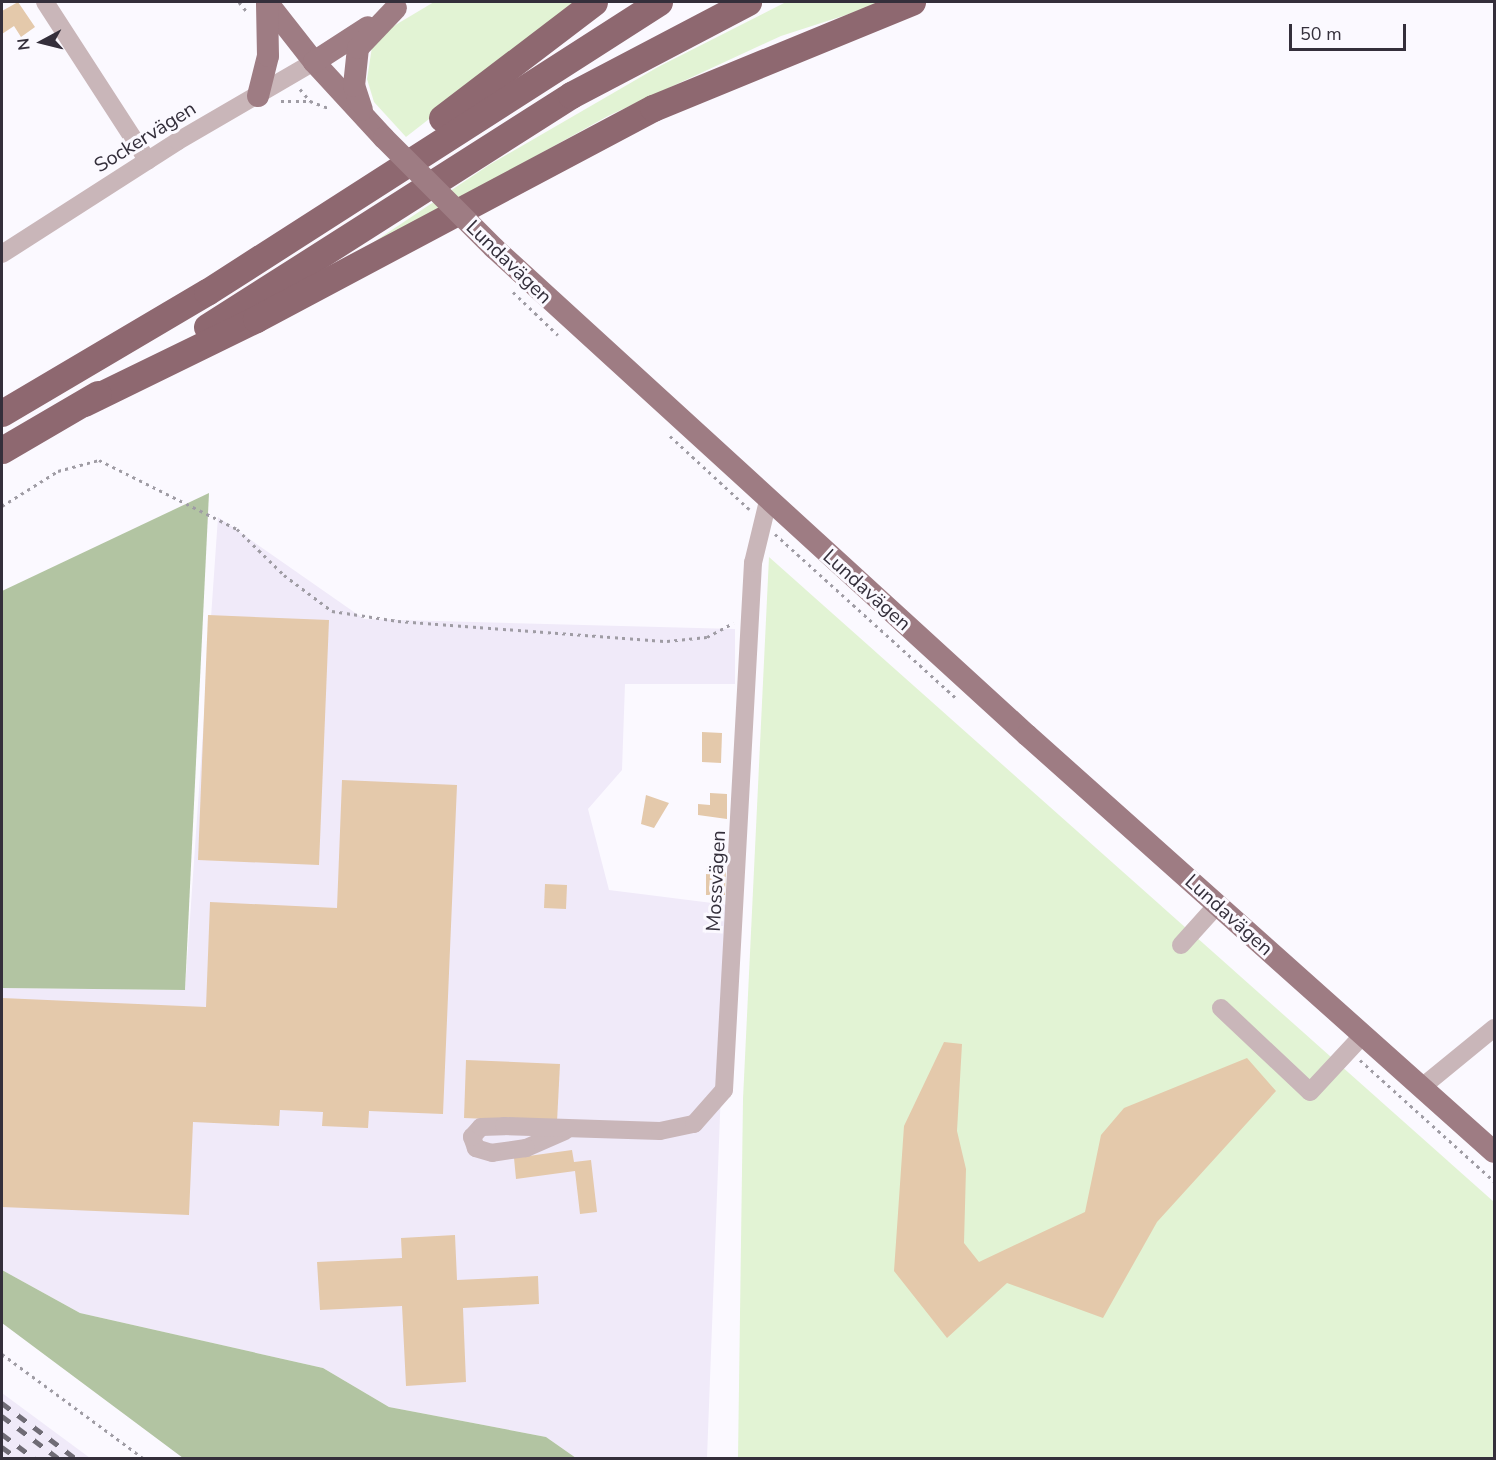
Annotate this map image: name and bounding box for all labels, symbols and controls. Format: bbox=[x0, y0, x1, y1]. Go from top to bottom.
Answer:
north arrow bbox=[12, 12, 72, 72]
scale bar bbox=[1292, 12, 1409, 50]
text: 50 m bbox=[1300, 22, 1342, 46]
text: N bbox=[12, 37, 36, 51]
street label: Sockervägen bbox=[90, 96, 200, 178]
street label: Lundavägen bbox=[461, 215, 557, 309]
street label: Lundavägen bbox=[818, 544, 916, 636]
street label: Mossvägen bbox=[701, 830, 731, 932]
street label: Lundavägen bbox=[1180, 869, 1278, 961]

